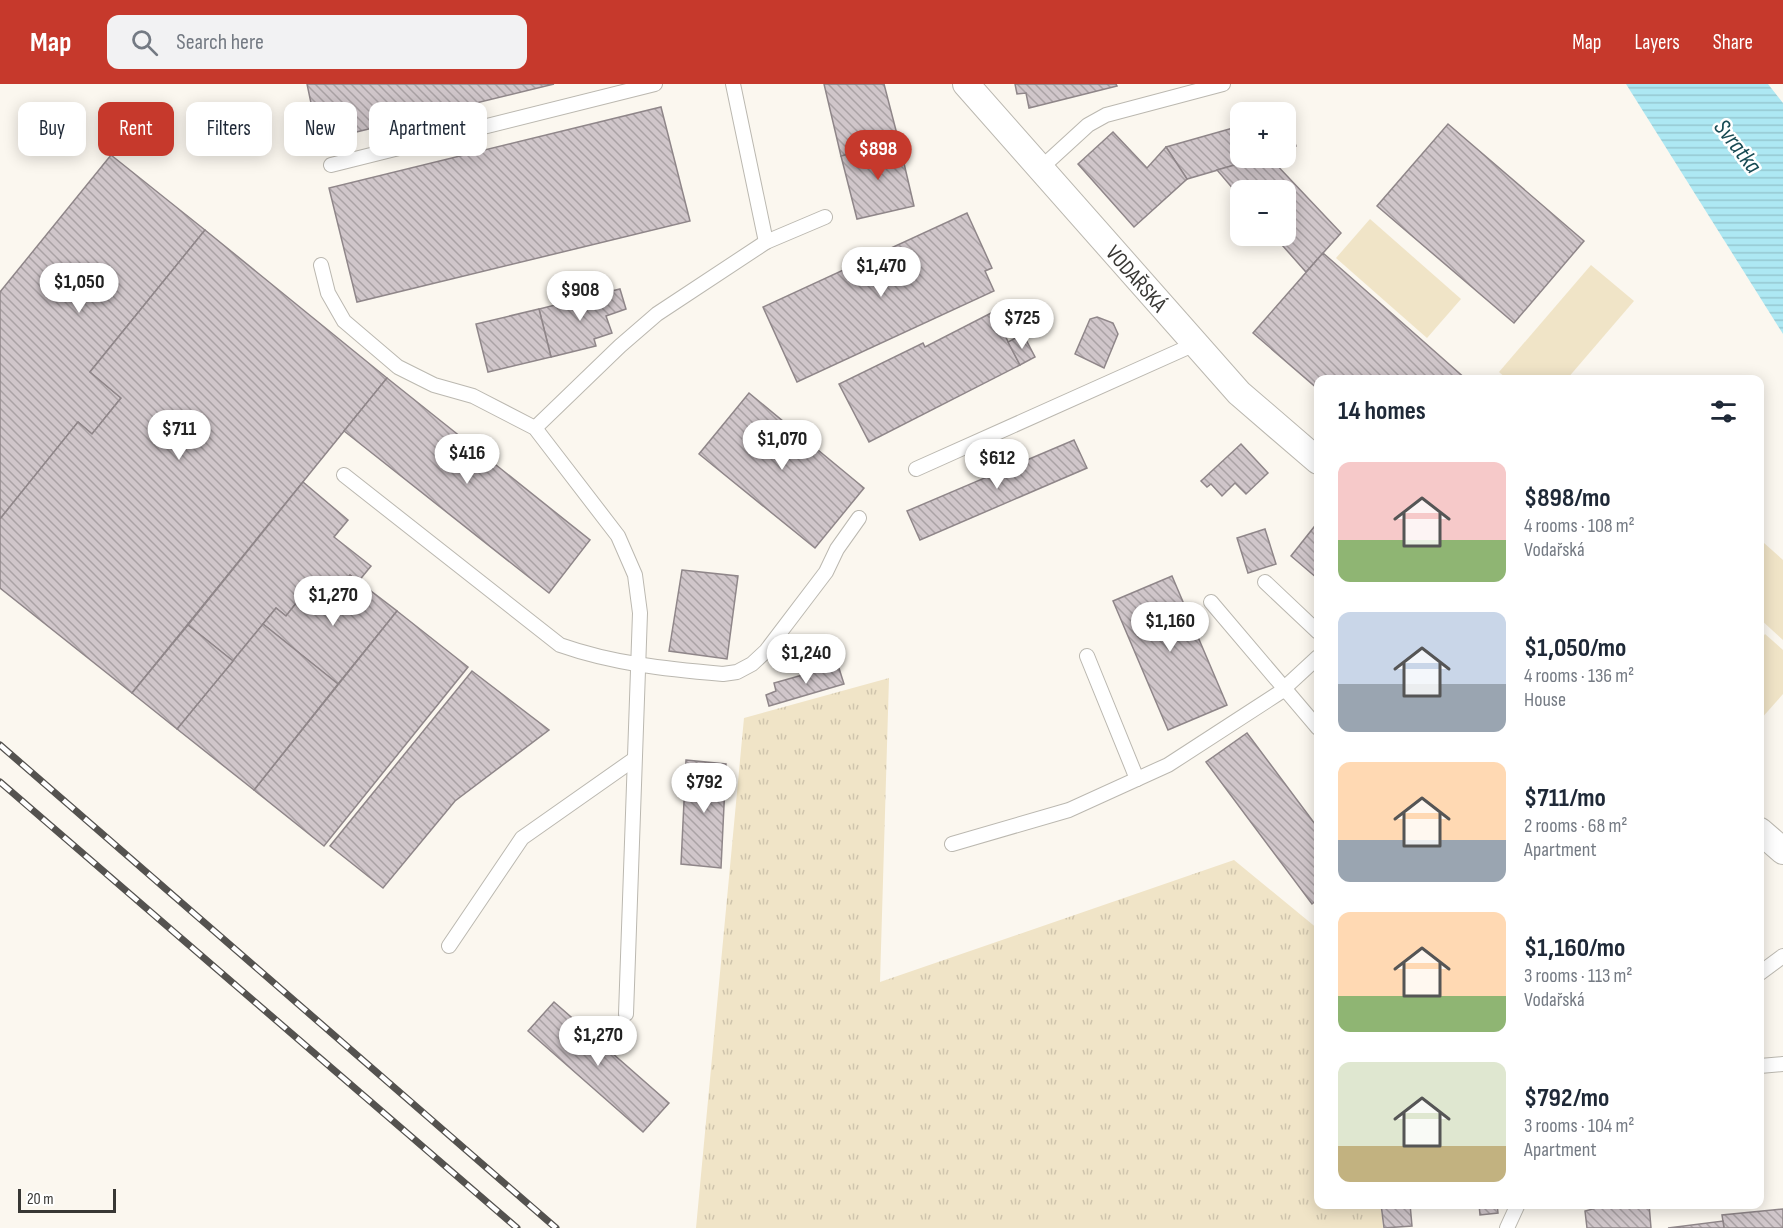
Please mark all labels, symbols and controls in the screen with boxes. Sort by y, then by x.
search box [107,15,527,69]
text: Map [30,26,71,59]
icon: search [128,26,161,59]
text: Search here [176,29,264,56]
text: Map [1572,30,1601,55]
text: Layers [1634,30,1680,55]
text: Share [1713,30,1753,55]
chip: Buy [18,102,86,156]
chip: Rent [98,102,174,156]
chip: Filters [186,102,272,156]
chip: New [284,102,357,156]
chip: Apartment [369,102,487,156]
map controls [1230,102,1296,246]
button: + [1230,102,1296,168]
water label: Svratka [1708,113,1768,179]
pin: $898 [842,130,914,181]
text: $898 [859,137,897,161]
button: − [1230,180,1296,246]
street label: VODAŘSKÁ [1100,240,1173,318]
pin: $1,470 [832,247,930,298]
text: $1,470 [856,254,906,278]
pin: $1,050 [30,263,128,314]
text: $1,050 [54,270,104,294]
pin: $908 [544,271,616,322]
text: $908 [561,278,599,302]
pin: $725 [986,299,1058,350]
text: $725 [1004,306,1040,330]
icon: filters [1707,395,1740,428]
text: 14 homes [1338,396,1426,427]
pin: $711 [143,410,215,461]
text: $711 [162,417,196,441]
pin: $1,070 [733,420,831,471]
text: $1,070 [757,427,807,451]
pin: $416 [431,434,503,485]
pin: $612 [961,439,1033,490]
text: $416 [449,441,485,465]
text: $612 [979,446,1015,470]
text: $898/mo [1524,483,1611,514]
icon: home [1386,486,1458,558]
text: 4 rooms · 108 m² [1524,514,1635,538]
text: Vodařská [1524,538,1585,562]
pin: $1,270 [284,576,382,627]
text: $1,270 [308,583,358,607]
pin: $1,160 [1121,602,1219,653]
text: $1,160 [1145,609,1195,633]
text: $1,050/mo [1524,633,1626,664]
pin: $1,240 [757,634,855,685]
icon: home [1386,636,1458,708]
text: $1,240 [781,641,831,665]
text: 4 rooms · 136 m² [1524,664,1634,688]
text: House [1524,688,1566,712]
pin: $792 [668,763,740,814]
text: $792 [685,770,723,794]
text: $711/mo [1524,783,1606,814]
icon: home [1386,786,1458,858]
text: 2 rooms · 68 m² [1524,814,1628,838]
text: Apartment [1524,838,1597,862]
text: $1,160/mo [1524,933,1625,964]
icon: home [1386,936,1458,1008]
text: 3 rooms · 113 m² [1524,964,1633,988]
text: Vodařská [1524,988,1585,1012]
pin: $1,270 [549,1016,647,1067]
text: $1,270 [573,1023,623,1047]
text: $792/mo [1524,1083,1609,1114]
icon: home [1386,1086,1458,1158]
text: 3 rooms · 104 m² [1524,1114,1634,1138]
text: Apartment [1524,1138,1597,1162]
scale bar [18,1186,116,1214]
text: 20 m [27,1190,54,1209]

